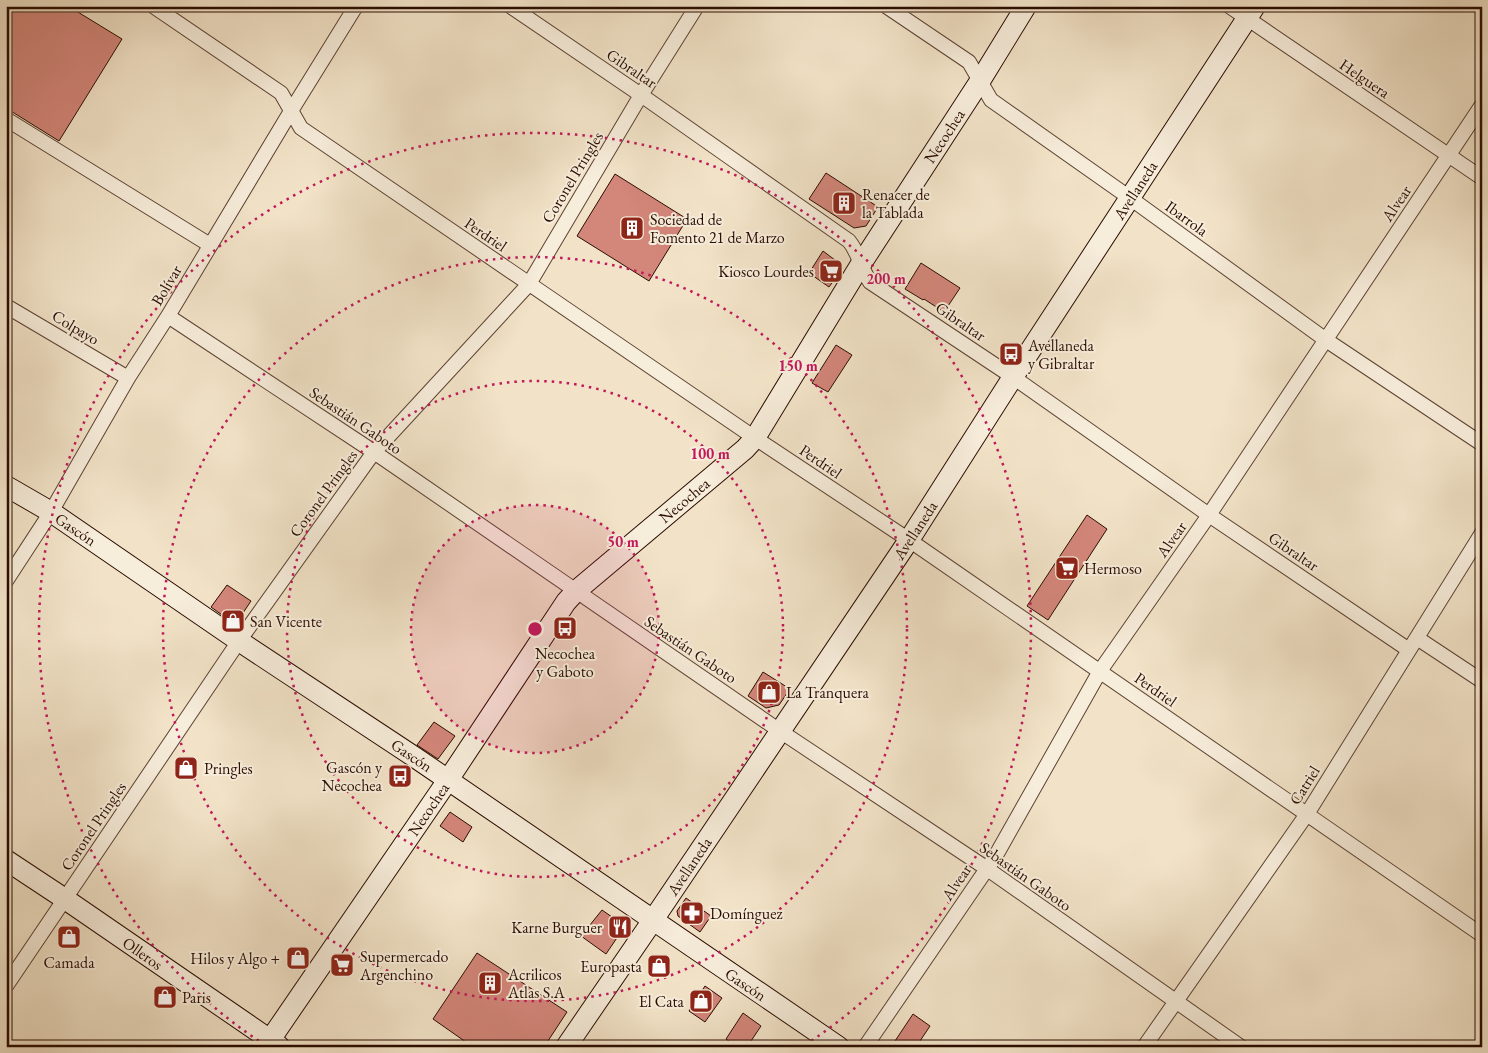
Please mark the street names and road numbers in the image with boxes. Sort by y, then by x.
street label: Gibraltar [603,44,661,93]
street label: Helguera [1335,54,1394,103]
street label: Necochea [919,105,970,167]
street label: Coronel Pringles [537,128,608,227]
street label: Avellaneda [1108,156,1162,224]
street label: Alvear [1376,181,1417,226]
street label: Ibarrola [1161,196,1213,241]
street label: Perdriel [460,213,511,256]
street label: Bolívar [146,261,187,309]
street label: Gibraltar [932,297,990,346]
street label: Colpayo [48,305,103,350]
street label: Sebastián Gaboto [305,382,406,459]
street label: Perdriel [795,440,846,483]
street label: Coronel Pringles [285,445,362,541]
street label: Necochea [654,473,715,528]
street label: Avellaneda [888,496,942,564]
street label: Gascón [51,508,101,551]
street label: Alvear [1151,517,1192,562]
street label: Gibraltar [1265,527,1323,576]
street label: Sebastián Gaboto [640,611,741,688]
street label: Perdriel [1130,667,1181,712]
street label: Gascón [387,734,437,777]
street label: Catriel [1284,762,1325,809]
street label: Coronel Pringles [56,778,131,875]
street label: Necochea [403,778,454,840]
street label: Avellaneda [662,833,717,900]
street label: Sebastián Gaboto [976,837,1076,916]
street label: Alvear [936,860,977,905]
street label: Olleros [118,932,167,975]
street label: Gascón [721,963,771,1006]

